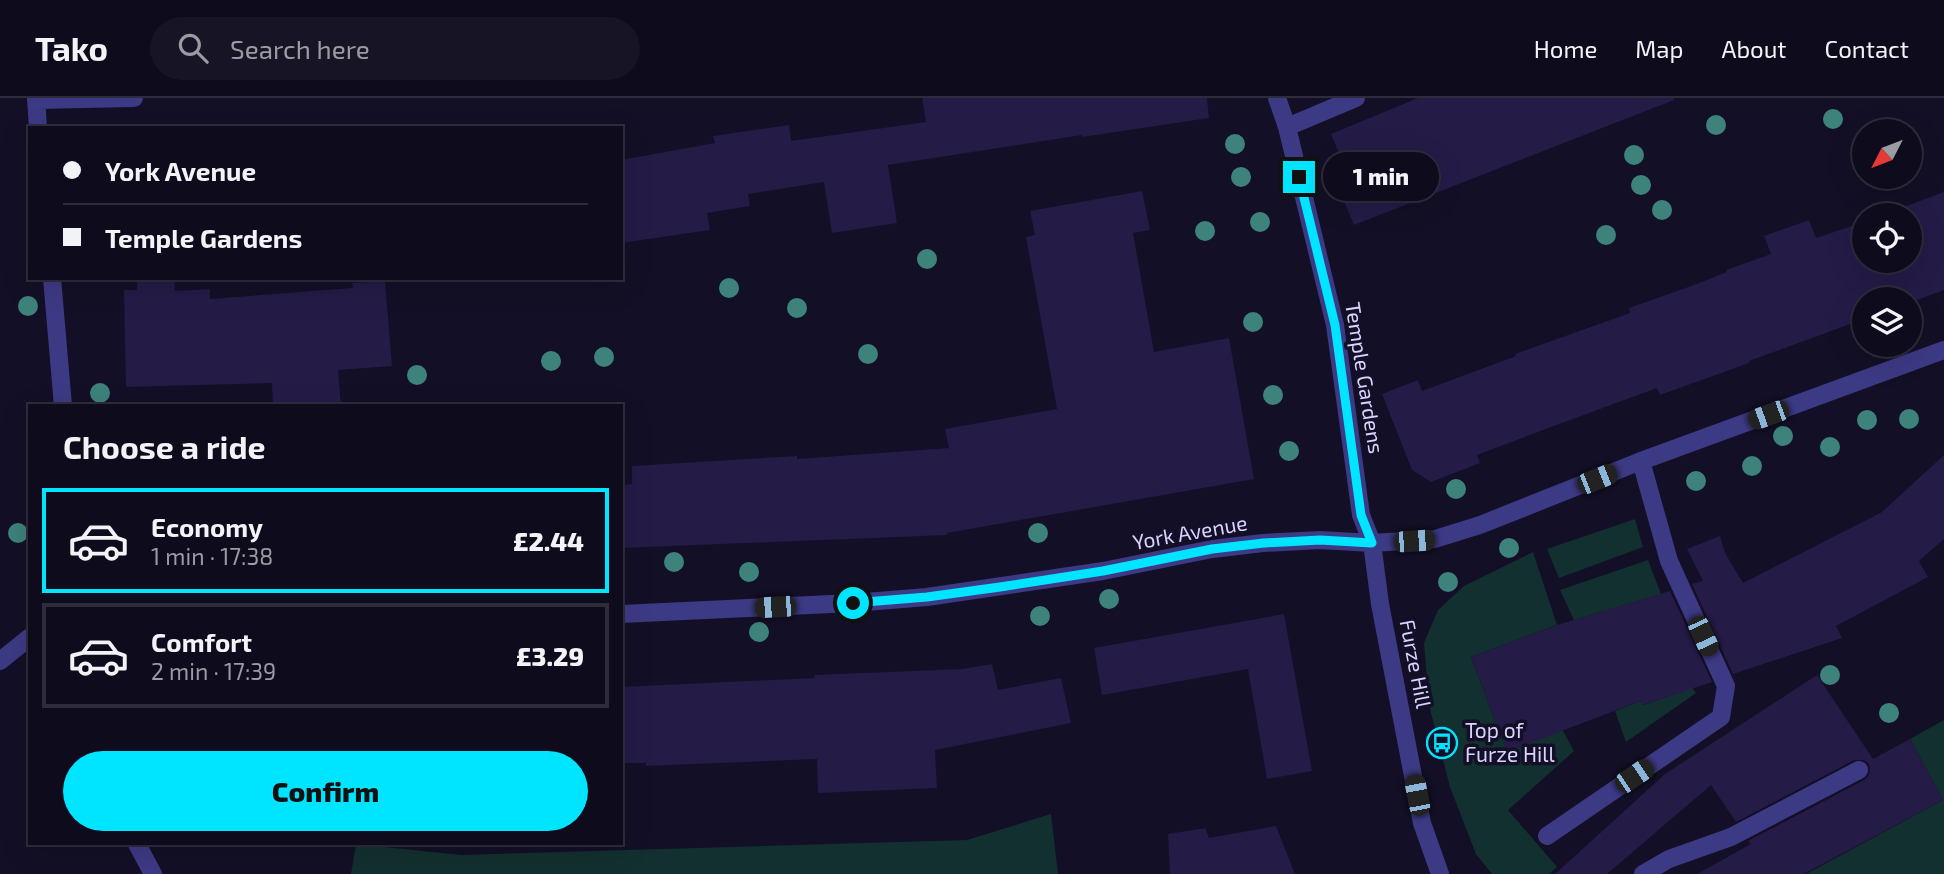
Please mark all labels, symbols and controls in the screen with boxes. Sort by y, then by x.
search box [150,17,640,80]
text: Tako [35,28,108,68]
icon: search [174,29,212,67]
text: Search here [230,33,370,64]
text: Home [1534,34,1597,63]
text: Map [1635,34,1683,63]
text: About [1721,34,1787,63]
text: Contact [1825,34,1909,63]
north arrow [1852,119,1922,189]
map controls [1852,119,1922,357]
callout: 1 min [1324,153,1439,202]
text: York Avenue [105,155,256,186]
route end [1283,161,1315,193]
text: 1 min [1353,162,1409,190]
button: locate [1852,203,1922,273]
text: Temple Gardens [105,222,302,253]
button: layers [1852,287,1922,357]
street label: Temple Gardens [1341,300,1390,455]
car [1745,398,1792,432]
text: Choose a ride [63,427,266,465]
car [1574,461,1621,497]
icon: car [67,509,130,572]
street label: York Avenue [1130,509,1249,554]
text: Economy [151,511,263,542]
text: £2.44 [513,525,584,556]
car [1393,529,1436,553]
text: 1 min · 17:38 [151,542,273,570]
route start [837,587,869,619]
car [754,595,797,619]
car [1685,613,1722,659]
street label: Furze Hill [1396,617,1437,711]
icon: car [67,624,130,687]
text: Comfort [151,626,252,657]
text: £3.29 [516,640,584,671]
text: 2 min · 17:39 [151,657,276,685]
place label: Top of Furze Hill [1465,717,1555,766]
bus stop icon: Top of Furze Hill [1425,726,1459,760]
button: Confirm [63,751,588,831]
car [1611,756,1658,796]
car [1403,772,1432,818]

